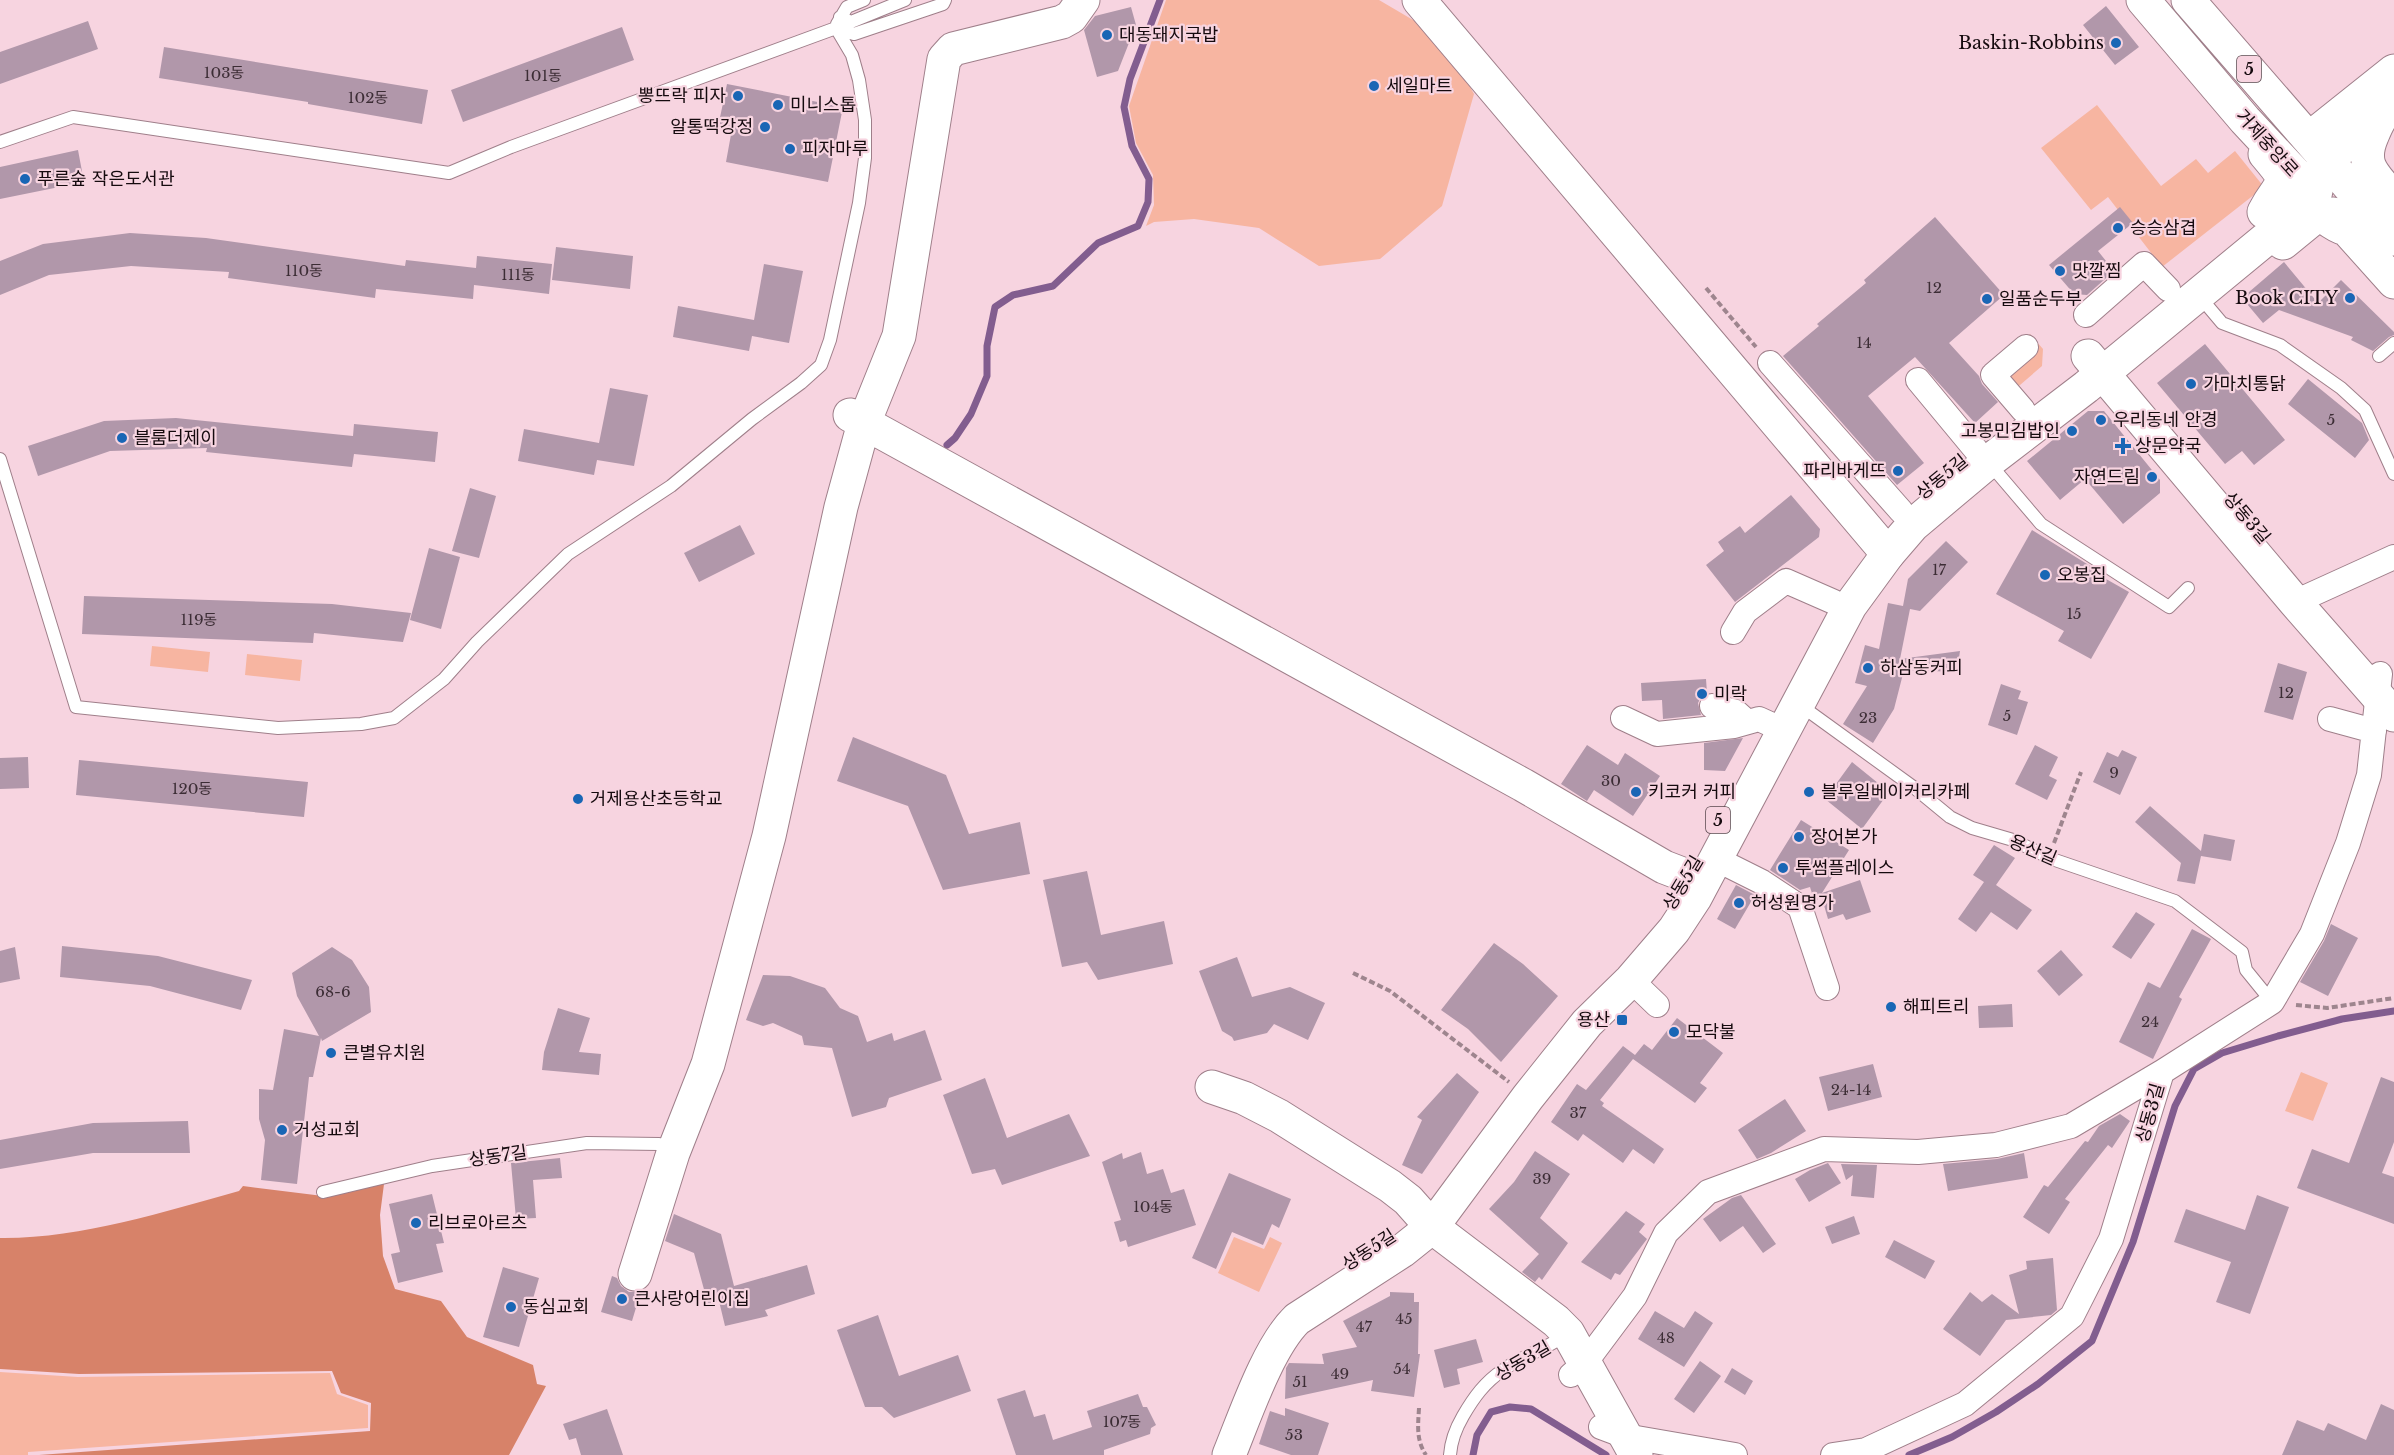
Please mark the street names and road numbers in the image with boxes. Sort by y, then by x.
road number: 5 [2237,56,2261,82]
street label: 거제중앙로 [2231,105,2303,181]
street label: 상동5길 [1912,450,1972,504]
street label: 상동3길 [2219,488,2275,548]
road number: 5 [1706,807,1730,833]
street label: 용산길 [2006,830,2060,870]
street label: 상동5길 [1658,852,1708,914]
street label: 상동3길 [2131,1081,2169,1145]
street label: 상동7길 [467,1141,529,1171]
street label: 상동5길 [1338,1224,1400,1276]
street label: 상동3길 [1491,1336,1555,1386]

